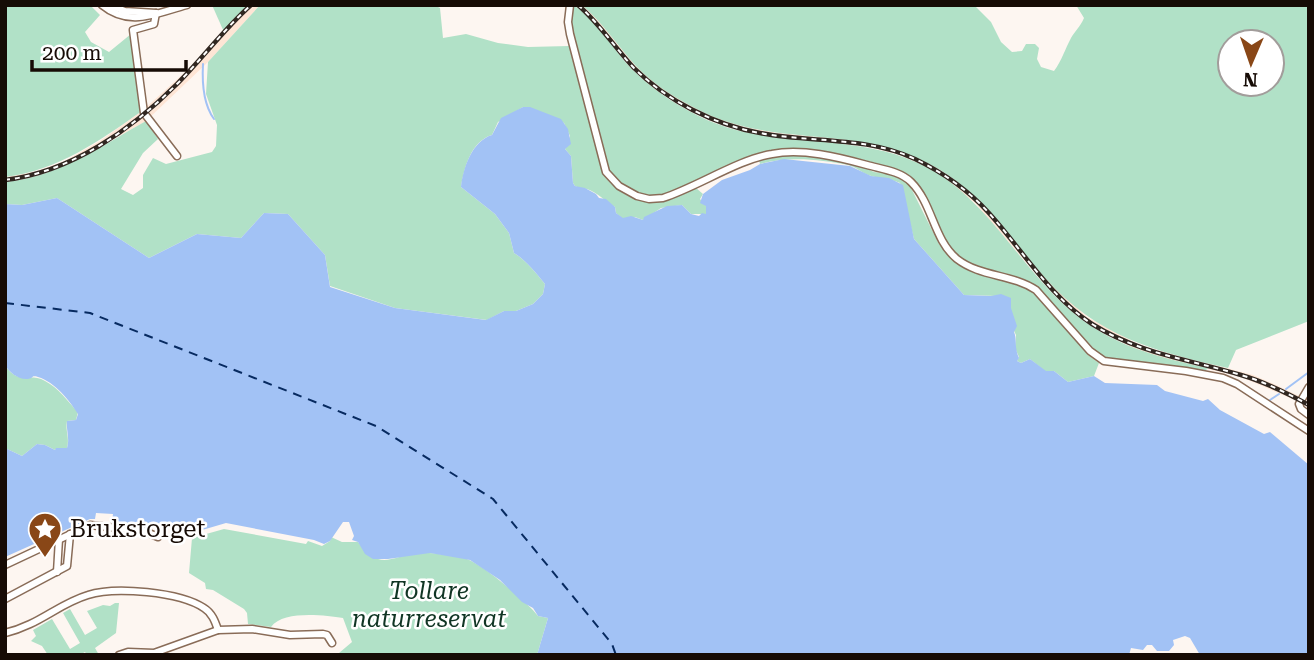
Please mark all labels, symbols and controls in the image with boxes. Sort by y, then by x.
scale bar [32,28,186,72]
north arrow [1216,28,1286,98]
text: 200 m [42,41,102,65]
text: N [1242,68,1258,91]
place icon: Brukstorget [26,510,64,559]
place label: Brukstorget [70,515,205,543]
park label: Tollare naturreservat [352,577,506,633]

